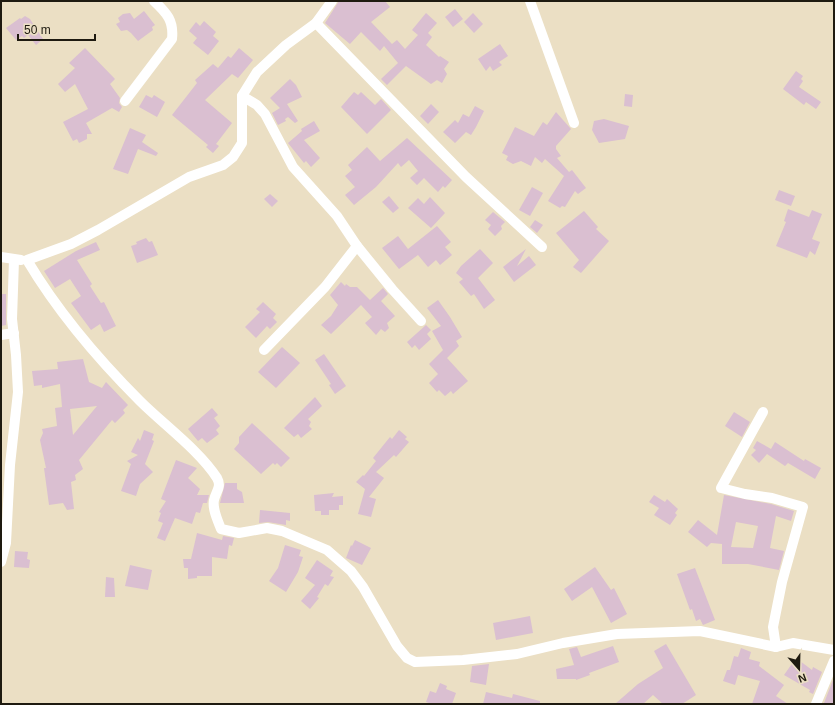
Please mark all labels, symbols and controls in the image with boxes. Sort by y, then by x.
scale bar [18,16,95,42]
text: 50 m [24,23,51,37]
north arrow [779,649,819,689]
text: N [797,671,808,685]

